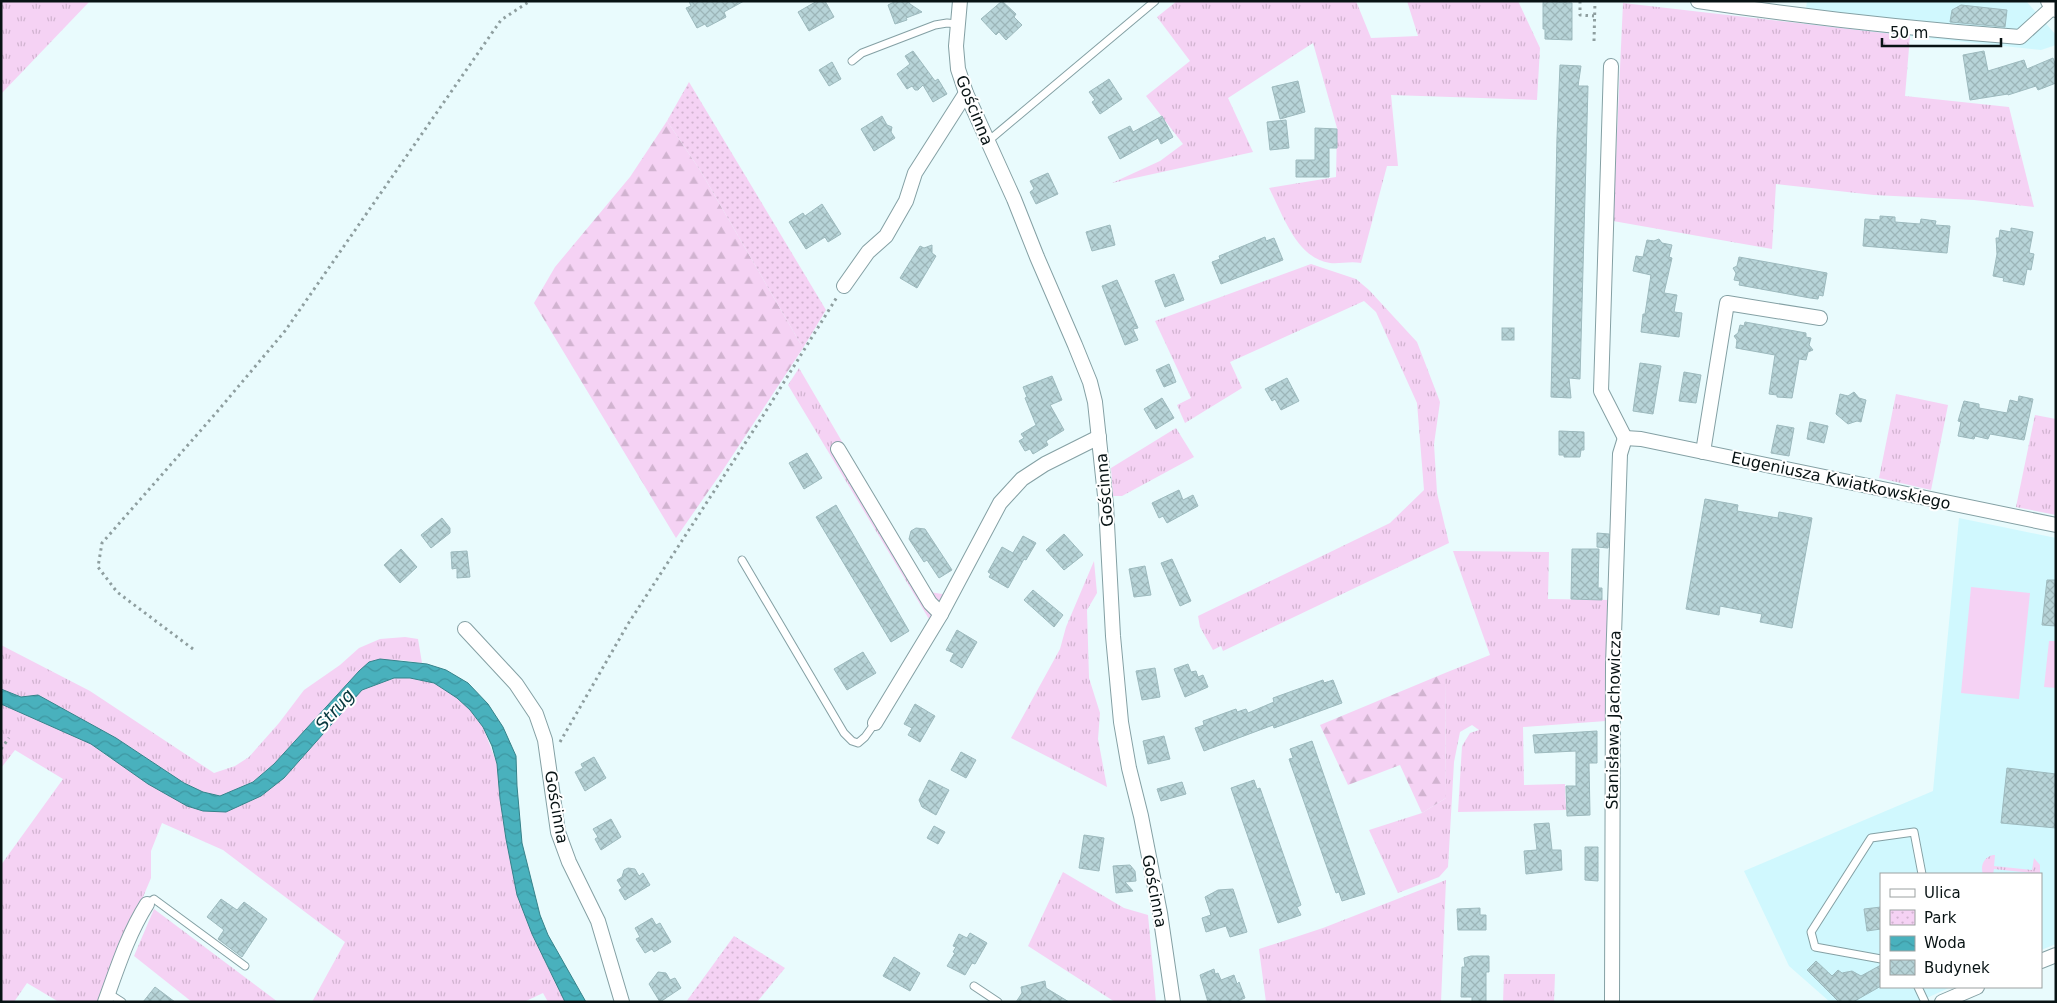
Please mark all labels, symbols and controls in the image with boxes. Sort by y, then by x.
scale bar [1882,15,2001,47]
text: 50 m [1890,24,1928,42]
street label: Gościnna [952,72,997,148]
street label: Eugeniusza Kwiatkowskiego [1729,448,1952,513]
street label: Gościnna [1092,452,1117,528]
street label: Stanisława Jachowicza [1602,630,1625,810]
water label: Strug [311,684,359,735]
street label: Gościnna [541,769,572,845]
street label: Gościnna [1138,853,1171,929]
legend [1880,873,2042,988]
text: Ulica [1924,884,1961,902]
text: Park [1924,909,1957,927]
text: Woda [1924,934,1966,952]
text: Budynek [1924,959,1990,977]

